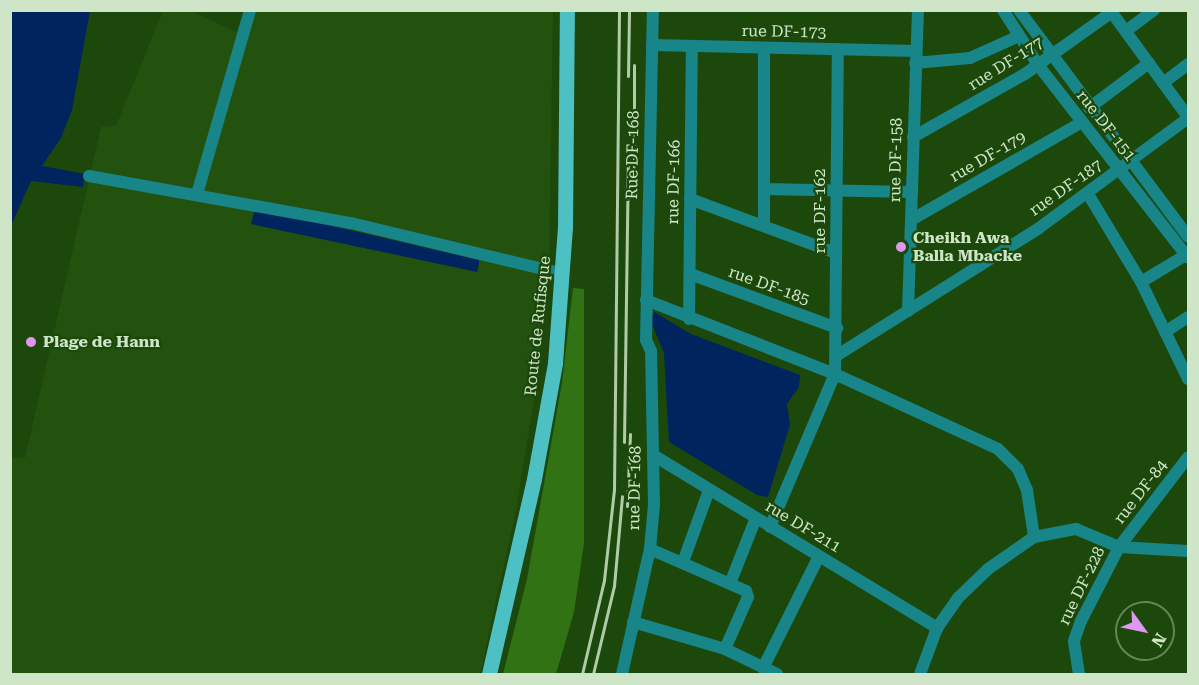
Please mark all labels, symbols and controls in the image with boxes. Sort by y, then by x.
street label: rue DF-173 [741,22,827,42]
street label: rue DF-177 [965,33,1047,95]
street label: rue DF-151 [1072,87,1140,165]
street label: Rue DF-168 [623,110,643,200]
street label: rue DF-158 [886,117,906,203]
street label: rue DF-179 [946,127,1030,187]
street label: rue DF-166 [664,139,684,225]
street label: rue DF-187 [1026,156,1106,220]
street label: rue DF-162 [810,169,830,253]
place label: Cheikh Awa Balla Mbacke [913,228,1022,266]
marker: Cheikh Awa Balla Mbacke [894,240,908,254]
street label: Route de Rufisque [521,255,555,397]
street label: rue DF-185 [726,262,812,310]
place label: Plage de Hann [43,332,160,352]
marker: Plage de Hann [24,335,38,349]
street label: rue DF-168 [625,445,645,531]
street label: rue DF-84 [1110,456,1172,528]
street label: rue DF-211 [762,497,844,557]
street label: rue DF-228 [1055,544,1109,628]
north arrow [1115,601,1175,661]
text: N [1148,630,1170,650]

